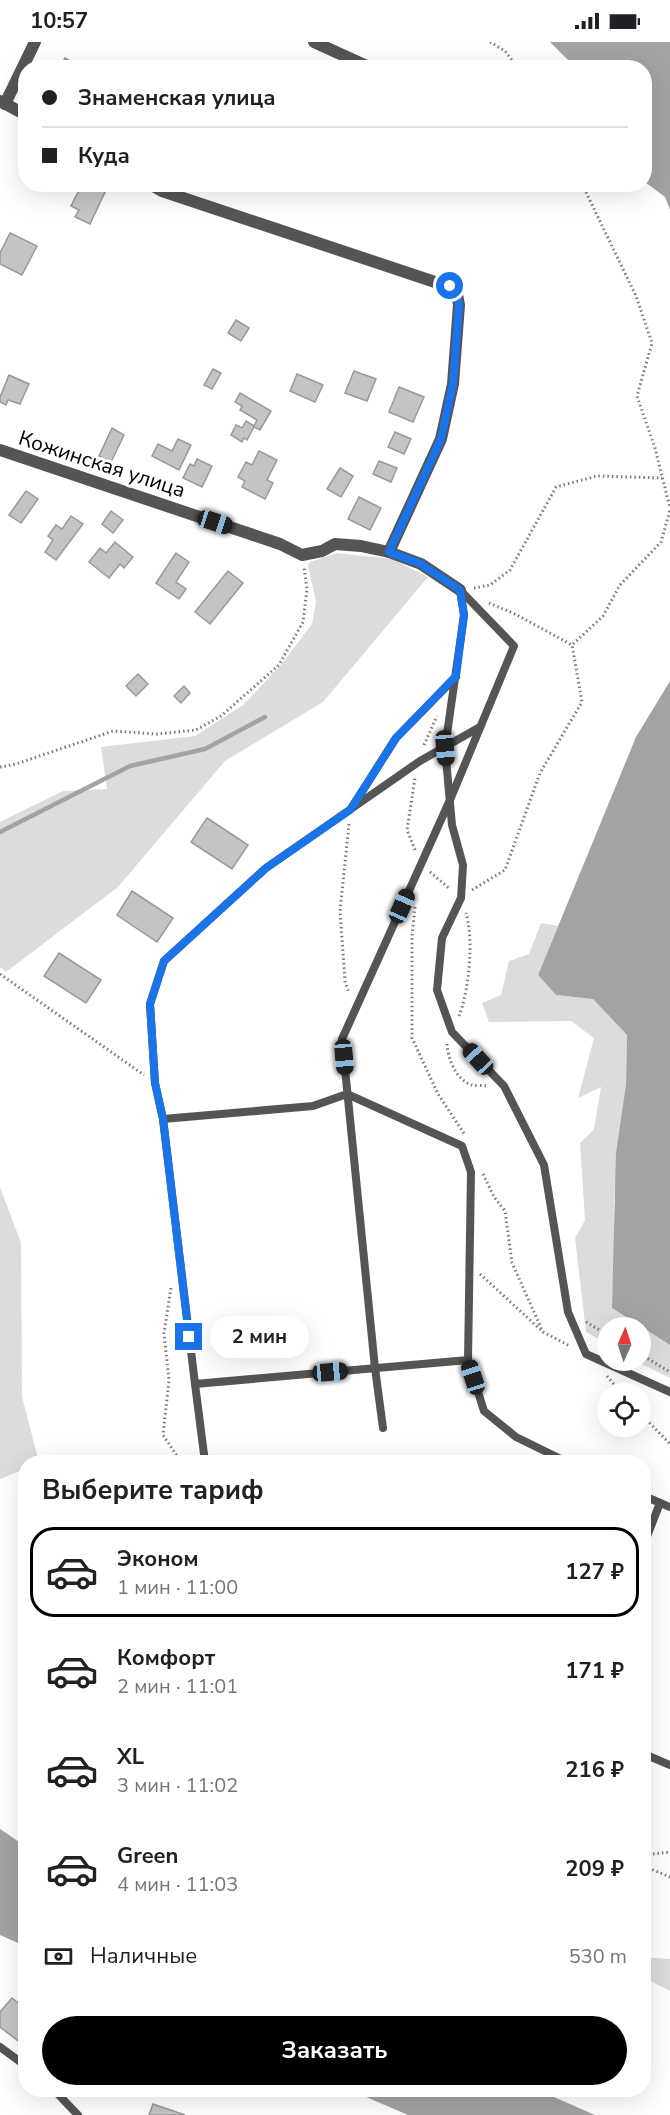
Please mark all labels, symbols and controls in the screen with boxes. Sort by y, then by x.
text: 10:57 [30,6,88,36]
text: Знаменская улица [78,83,276,113]
text: Куда [78,141,130,171]
route start [436,272,463,299]
street label: Кожинская улица [15,424,189,504]
car [195,508,235,536]
car [434,729,456,767]
car [386,886,418,926]
car [333,1038,355,1076]
car [459,1040,497,1078]
callout: 2 мин [210,1316,309,1358]
north arrow [597,1317,651,1371]
map controls [597,1317,651,1437]
route end [175,1323,202,1350]
text: 2 мин [232,1323,287,1350]
car [459,1357,487,1397]
car [311,1361,349,1383]
button: locate [597,1383,651,1437]
text: Выберите тариф [42,1472,264,1509]
text: Эконом [117,1544,199,1574]
icon: car [45,1545,99,1599]
text: 127 ₽ [565,1557,624,1587]
text: 1 мин · 11:00 [117,1574,238,1601]
text: Комфорт [117,1643,215,1673]
icon: car [45,1644,99,1698]
text: 171 ₽ [565,1656,624,1686]
text: 2 мин · 11:01 [117,1673,238,1700]
text: XL [117,1742,144,1772]
icon: car [45,1743,99,1797]
text: 216 ₽ [565,1755,624,1785]
text: 3 мин · 11:02 [117,1772,238,1799]
text: Green [117,1841,178,1871]
icon: car [45,1842,99,1896]
text: 209 ₽ [565,1854,624,1884]
text: 4 мин · 11:03 [117,1871,238,1898]
icon: cash [42,1940,75,1973]
text: Наличные [90,1941,197,1971]
text: 530 m [569,1943,627,1970]
button: Заказать [42,2016,627,2085]

